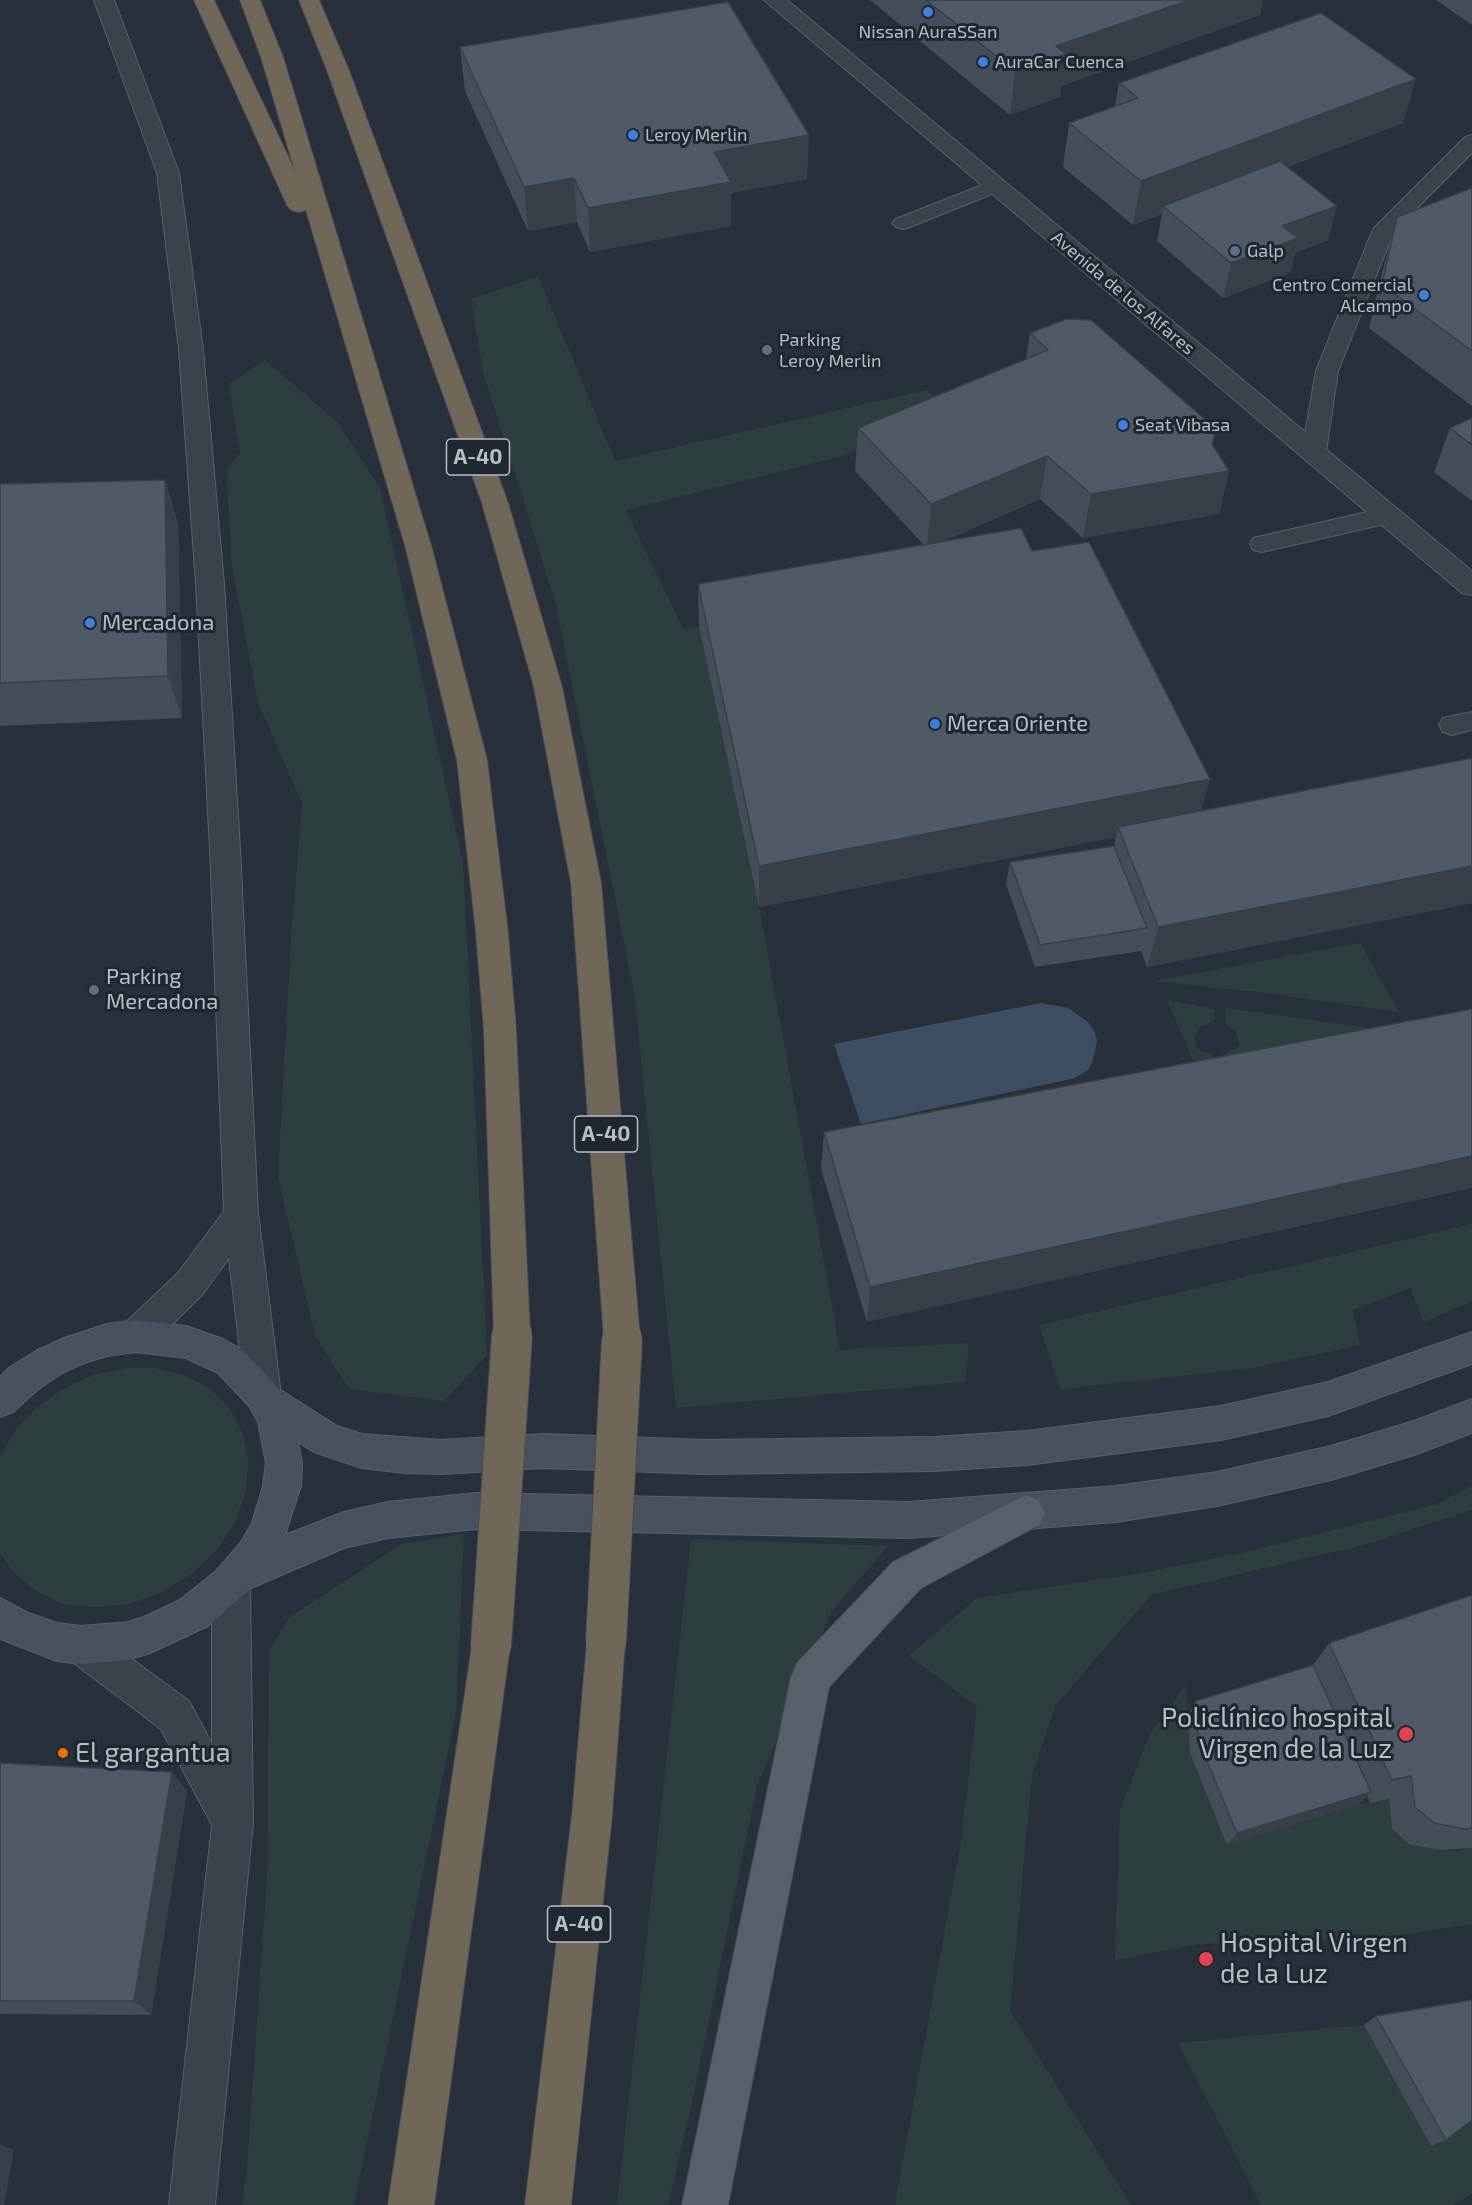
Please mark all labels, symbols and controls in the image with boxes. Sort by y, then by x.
marker: Nissan AuraSSan [921,5,935,19]
place label: Nissan AuraSSan [859,21,997,43]
place label: AuraCar Cuenca [995,51,1124,73]
marker: AuraCar Cuenca [976,55,990,69]
place label: Leroy Merlin [645,124,747,146]
marker: Leroy Merlin [626,128,640,142]
street label: Avenida de los Alfares [1047,227,1199,359]
place label: Galp [1247,240,1284,262]
marker: Galp [1228,244,1242,258]
place label: Centro Comercial Alcampo [1272,274,1412,316]
marker: Centro Comercial Alcampo [1417,288,1431,302]
place label: Parking Leroy Merlin [779,329,881,372]
marker: Parking Leroy Merlin [760,343,774,357]
place label: Seat Vibasa [1135,414,1230,436]
marker: Seat Vibasa [1116,418,1130,432]
road number: A-40 [446,439,510,475]
place label: Mercadona [102,610,214,636]
marker: Mercadona [83,616,97,630]
place label: Merca Oriente [947,711,1088,737]
marker: Merca Oriente [928,717,942,731]
place label: Parking Mercadona [106,964,218,1016]
marker: Parking Mercadona [87,983,101,997]
road number: A-40 [574,1116,638,1152]
place label: Policlínico hospital Virgen de la Luz [1161,1702,1392,1765]
marker: Policlínico hospital Virgen de la Luz [1397,1725,1415,1743]
place label: El gargantua [75,1737,231,1769]
marker: El gargantua [56,1746,70,1760]
road number: A-40 [548,1906,610,1942]
place label: Hospital Virgen de la Luz [1220,1927,1408,1990]
marker: Hospital Virgen de la Luz [1197,1950,1215,1968]

